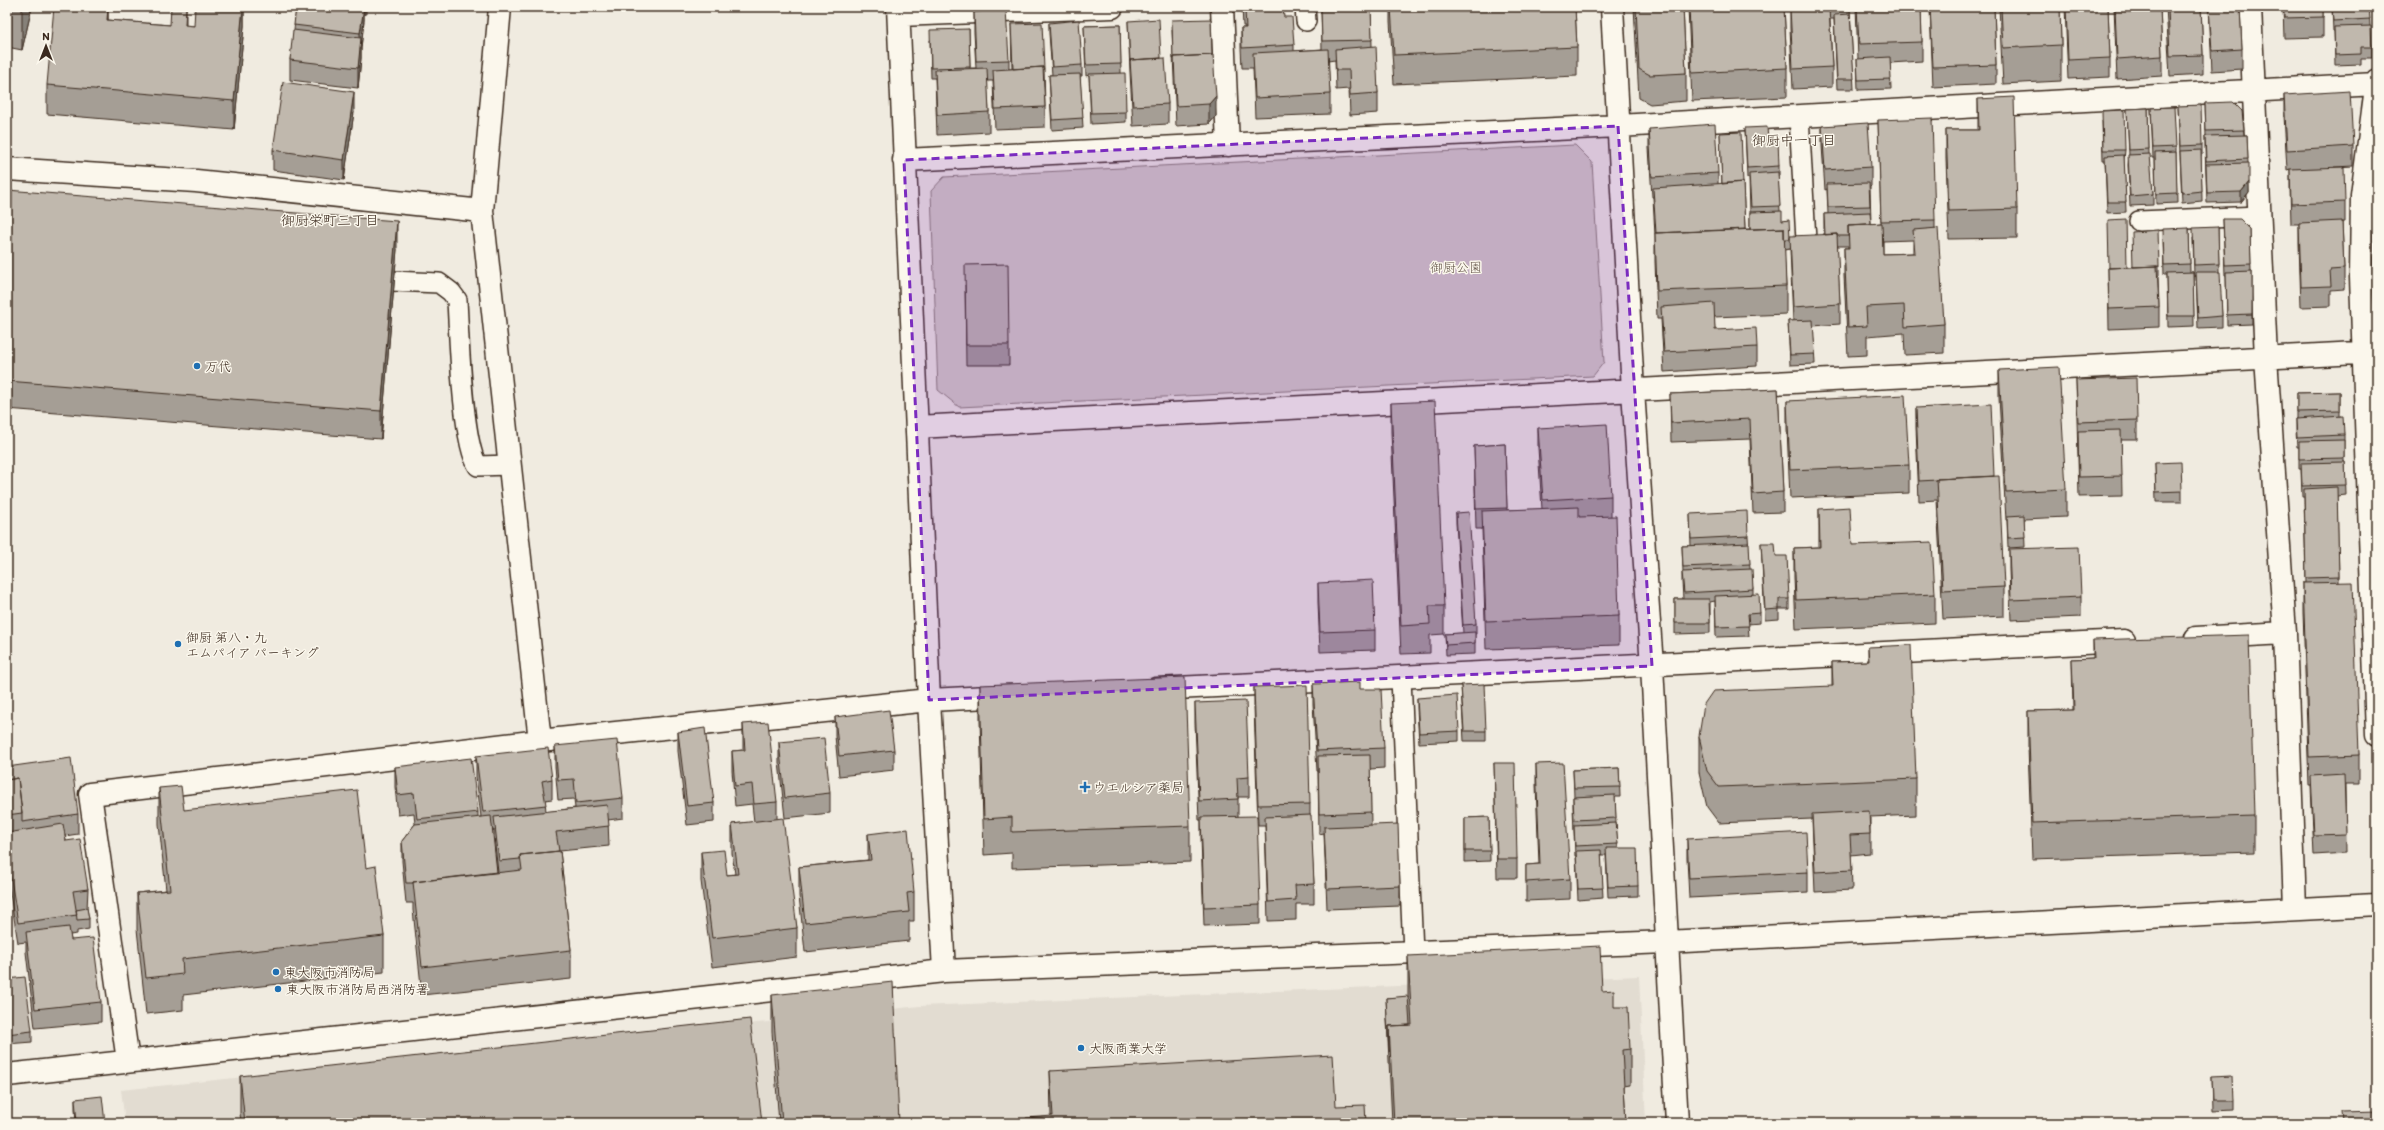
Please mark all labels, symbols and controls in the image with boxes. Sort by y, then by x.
north arrow [26,26,66,66]
text: N [42,30,50,43]
district label: 御厨中一丁目 [1752,132,1836,149]
district label: 御厨栄町三丁目 [281,212,379,229]
park label: 御厨公園 [1430,260,1482,275]
place label: 万代 [205,359,231,374]
marker: 万代 [192,361,202,371]
place label: 御厨 第八・九 エムパイア パーキング [186,630,319,660]
marker: 御厨 第八・九 エムパイア パーキング [173,639,183,649]
place label: ウエルシア薬局 [1093,780,1184,795]
marker: ウエルシア薬局 [1080,782,1090,792]
place label: 東大阪市消防局 [284,965,375,980]
marker: 東大阪市消防局 [271,967,281,977]
place label: 東大阪市消防局西消防署 [286,982,429,997]
marker: 東大阪市消防局西消防署 [273,984,283,994]
place label: 大阪商業大学 [1089,1041,1167,1056]
marker: 大阪商業大学 [1076,1043,1086,1053]

